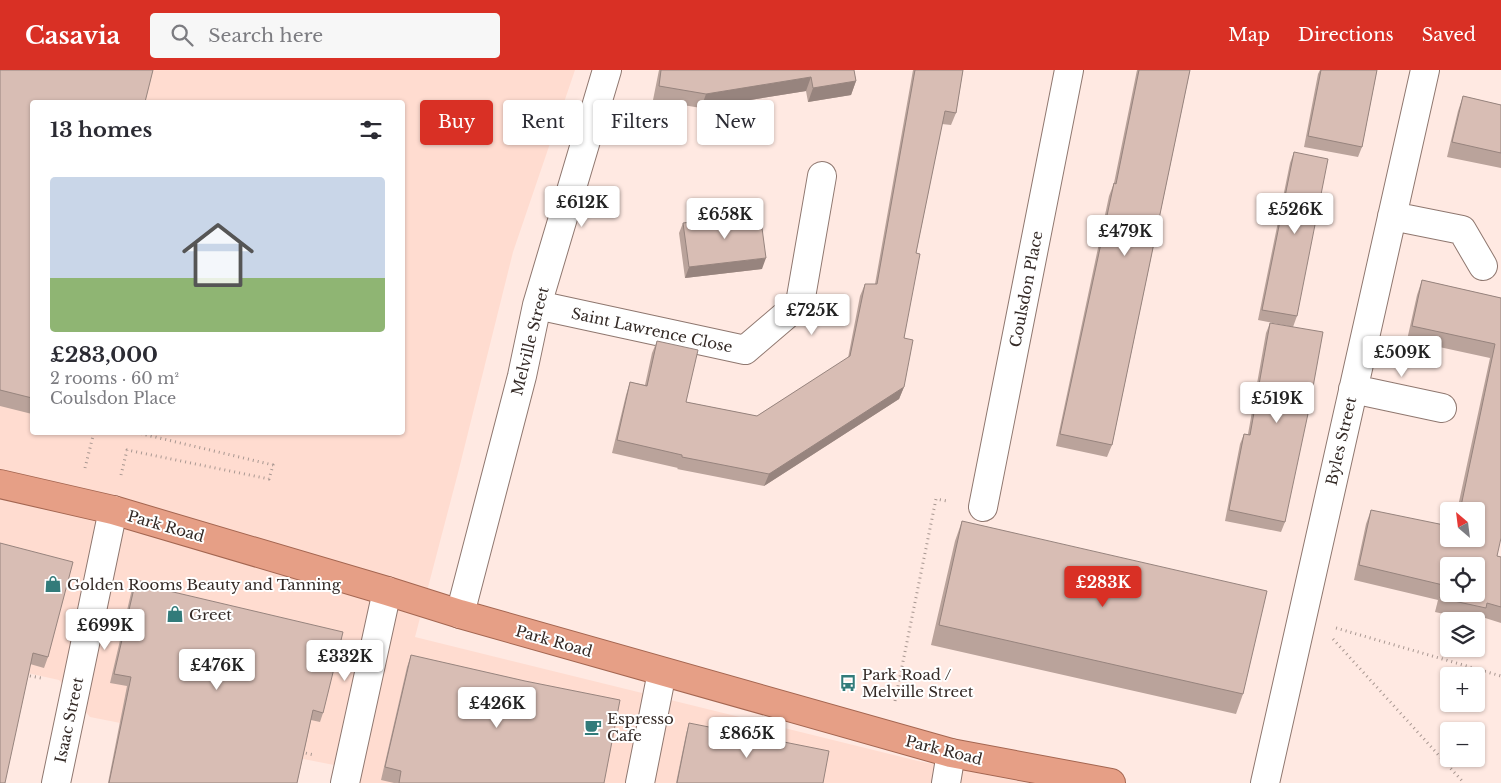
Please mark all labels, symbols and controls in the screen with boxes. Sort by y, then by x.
search box [150,13,500,58]
text: Casavia [25,21,120,50]
icon: search [168,21,196,49]
text: Search here [208,24,323,47]
text: Map [1228,24,1270,46]
text: Directions [1298,24,1394,46]
text: Saved [1422,24,1476,46]
chip: Buy [420,100,493,145]
chip: Rent [503,100,583,145]
chip: Filters [593,100,687,145]
chip: New [697,100,774,145]
icon: filters [357,116,385,144]
text: 13 homes [50,117,152,143]
pin: £612K [547,186,617,228]
text: £612K [556,192,608,212]
pin: £526K [1260,192,1330,235]
pin: £658K [690,198,760,240]
text: £526K [1267,199,1323,219]
text: £658K [698,204,752,224]
icon: home [173,210,263,300]
pin: £479K [1090,214,1160,257]
text: £479K [1098,221,1152,241]
street label: Coulsdon Place [1005,229,1047,349]
street label: Melville Street [507,284,553,397]
pin: £725K [777,294,847,336]
text: £725K [786,300,838,320]
street label: Saint Lawrence Close [570,304,734,356]
pin: £509K [1367,336,1437,378]
text: £283,000 [50,342,158,368]
text: £509K [1374,342,1430,362]
text: 2 rooms · 60 m² [50,368,179,388]
pin: £519K [1242,382,1312,424]
text: Coulsdon Place [50,388,176,408]
text: £519K [1251,388,1303,408]
street label: Byles Street [1322,395,1360,487]
north arrow [1440,502,1485,548]
map controls [1440,502,1485,767]
street label: Park Road [125,506,207,546]
button: locate [1440,557,1485,602]
pin: £283K [1068,566,1138,608]
text: £283K [1075,572,1131,592]
shop icon: Golden Rooms Beauty and Tanning [43,574,63,594]
place label: Golden Rooms Beauty and Tanning [67,575,342,594]
shop icon: Greet [165,604,185,624]
place label: Greet [189,605,232,624]
pin: £699K [70,608,140,651]
button: layers [1440,612,1485,657]
text: £699K [77,615,133,635]
street label: Park Road [513,621,595,661]
pin: £332K [310,640,380,682]
text: £332K [317,646,373,666]
pin: £476K [182,648,252,691]
text: £476K [190,655,244,675]
place label: Park Road / Melville Street [862,665,974,701]
button: + [1440,667,1485,712]
bus stop icon: Park Road / Melville Street [838,673,858,693]
street label: Isaac Street [51,675,87,765]
pin: £426K [462,686,532,729]
text: £426K [469,693,525,713]
place label: Espresso Cafe [607,709,674,745]
pin: £865K [712,716,782,759]
cafe icon: Espresso Cafe [583,717,603,737]
button: − [1440,722,1485,767]
text: £865K [720,723,774,743]
street label: Park Road [903,731,985,769]

